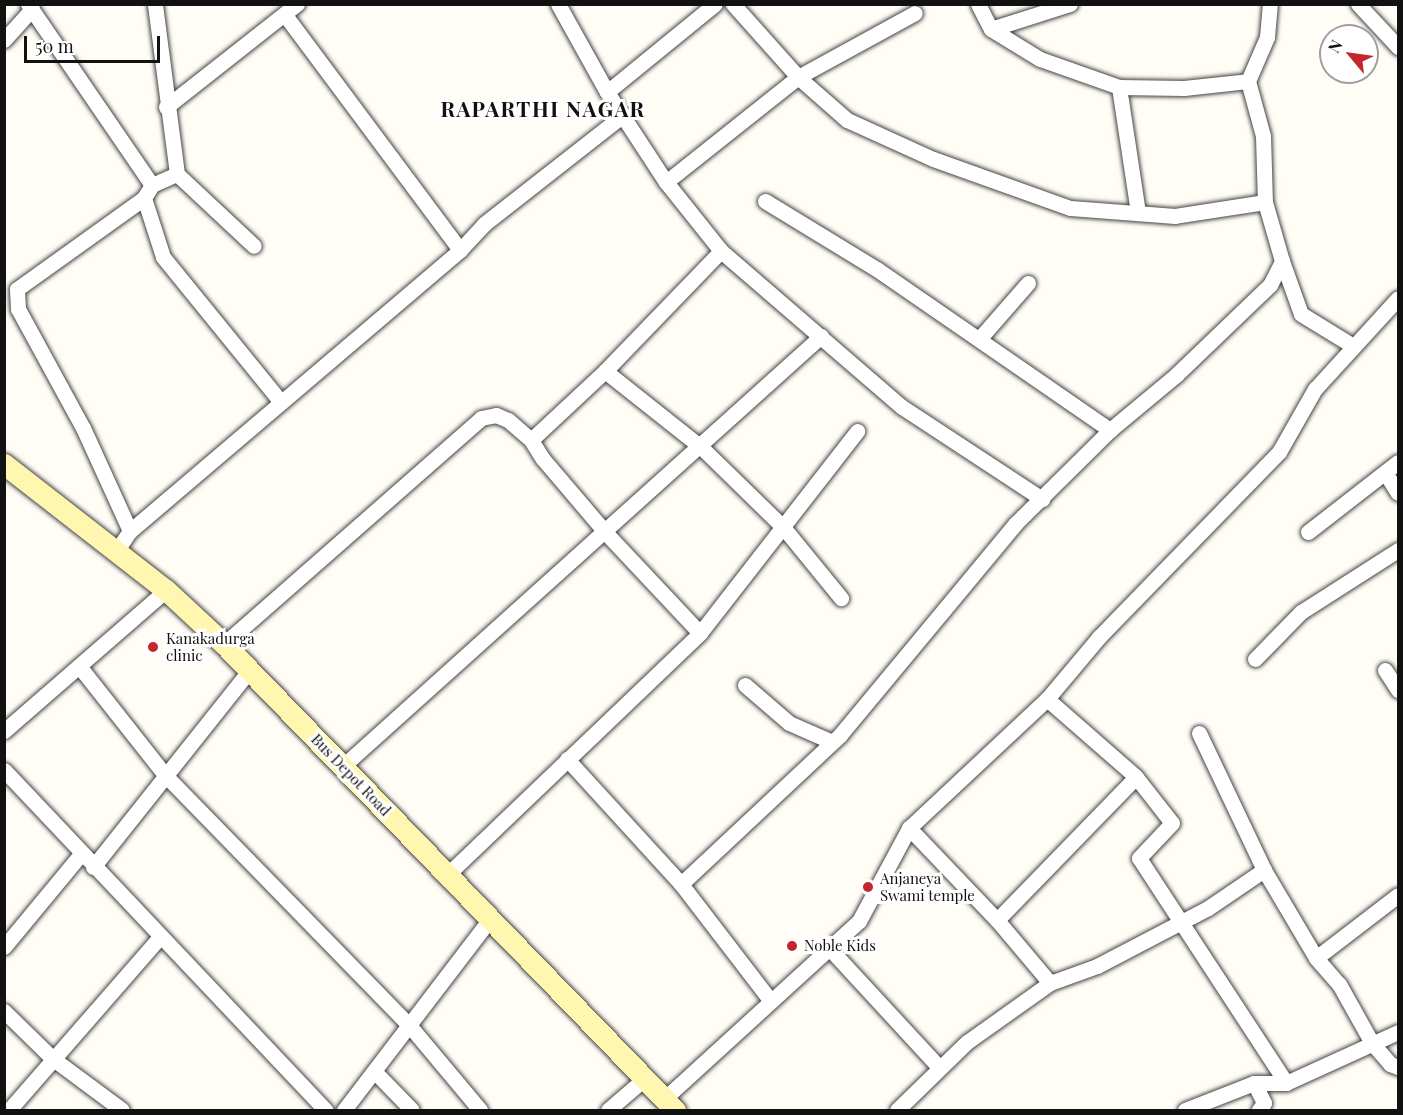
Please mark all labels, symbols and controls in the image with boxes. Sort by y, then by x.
scale bar [27,24,164,62]
north arrow [1319,24,1379,84]
text: 50 m [35,34,74,58]
text: N [1323,36,1347,56]
district label: RAPARTHI NAGAR [440,95,646,121]
place label: Kanakadurga clinic [166,629,255,664]
marker: Kanakadurga clinic [144,638,162,656]
street label: Bus Depot Road [307,730,395,820]
place label: Anjaneya Swami temple [880,869,975,904]
marker: Anjaneya Swami temple [861,880,875,894]
place label: Noble Kids [804,937,876,955]
marker: Noble Kids [785,939,799,953]

